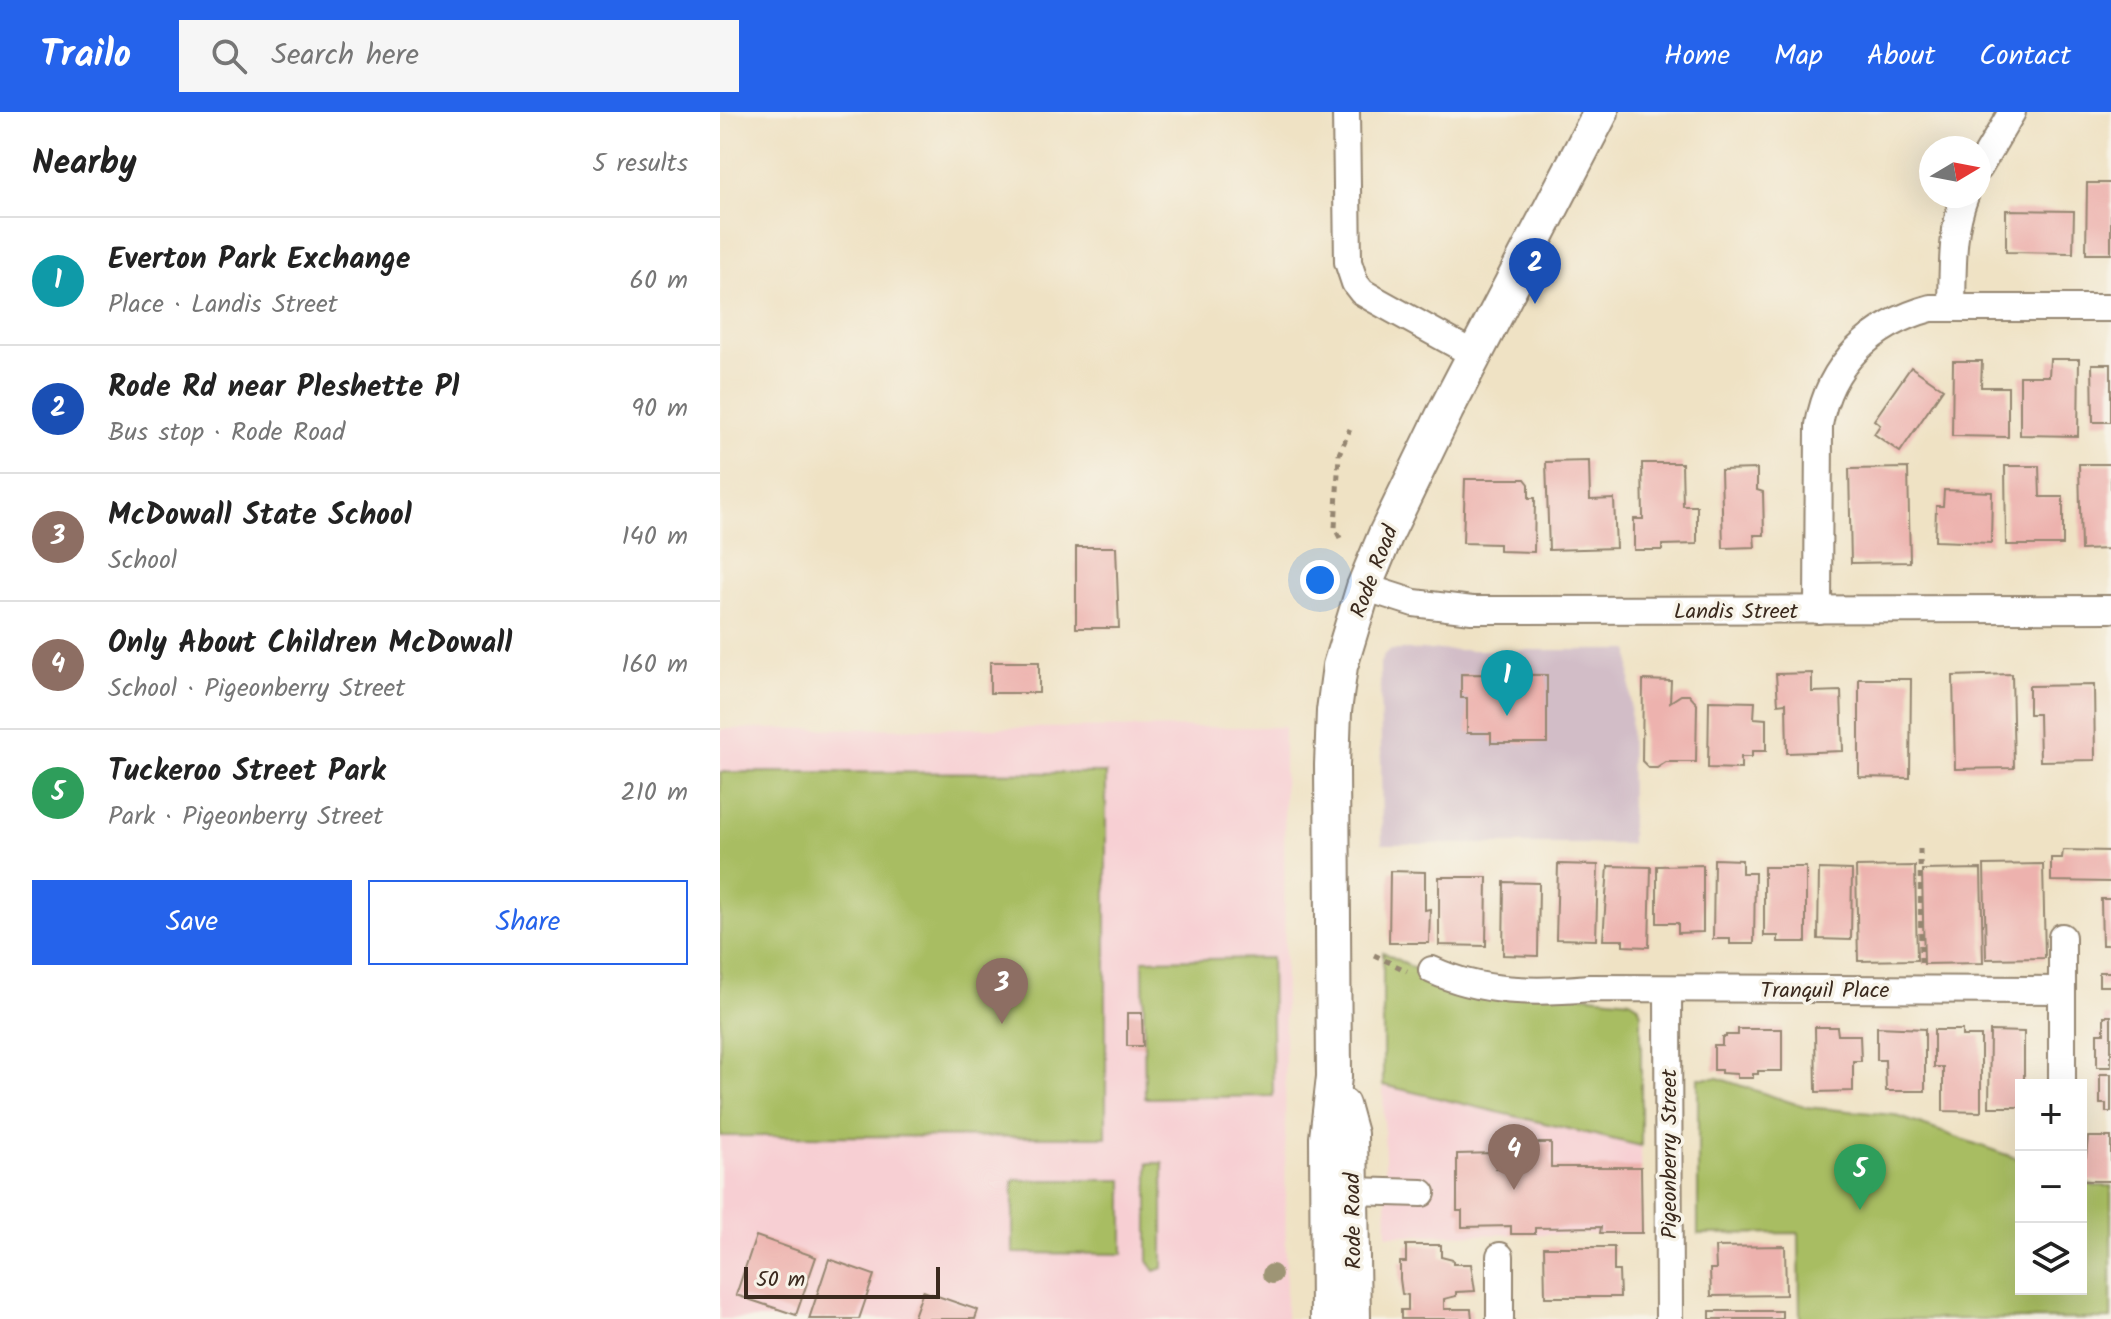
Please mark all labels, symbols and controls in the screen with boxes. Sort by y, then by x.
search box [179,20,739,92]
text: Trailo [40,26,131,86]
text: Search here [271,32,419,80]
icon: search [207,34,251,78]
text: Home [1664,34,1730,79]
text: Map [1774,34,1823,79]
text: About [1867,34,1935,79]
text: Contact [1979,34,2071,79]
north arrow [1919,136,1991,208]
text: Nearby [32,137,137,191]
text: 5 results [592,143,688,185]
text: Everton Park Exchange [108,236,410,284]
pin: 2 [1509,238,1561,304]
text: 1 [54,260,62,302]
text: 60 m [629,260,688,302]
text: Place · Landis Street [108,284,338,326]
text: Rode Rd near Pleshette Pl [108,364,459,412]
text: 2 [50,388,66,430]
text: 90 m [631,388,688,430]
text: Bus stop · Rode Road [108,412,345,454]
text: McDowall State School [108,492,412,540]
text: 3 [51,516,65,558]
text: 140 m [621,516,688,558]
street label: Rode Road [1342,520,1409,623]
text: School [108,540,177,582]
your location [1300,560,1340,600]
street label: Landis Street [1674,595,1799,630]
text: Only About Children McDowall [108,620,512,668]
text: 4 [51,644,65,686]
text: 160 m [621,644,688,686]
pin: 1 [1481,650,1533,716]
text: School · Pigeonberry Street [108,668,405,710]
text: Tuckeroo Street Park [108,748,386,796]
text: 5 [51,772,65,814]
text: 210 m [621,772,688,814]
text: Park · Pigeonberry Street [108,796,383,838]
button: Save [32,880,352,965]
button: Share [368,880,688,965]
pin: 3 [976,958,1028,1024]
street label: Tranquil Place [1761,974,1890,1009]
street label: Pigeonberry Street [1653,1068,1688,1239]
map controls [2015,1079,2087,1295]
button: + [2015,1079,2087,1151]
pin: 4 [1488,1124,1540,1190]
pin: 5 [1834,1144,1886,1210]
button: − [2015,1151,2087,1223]
street label: Rode Road [1336,1171,1373,1270]
button: layers [2015,1223,2087,1295]
scale bar [744,1263,940,1299]
text: 50 m [756,1263,805,1298]

